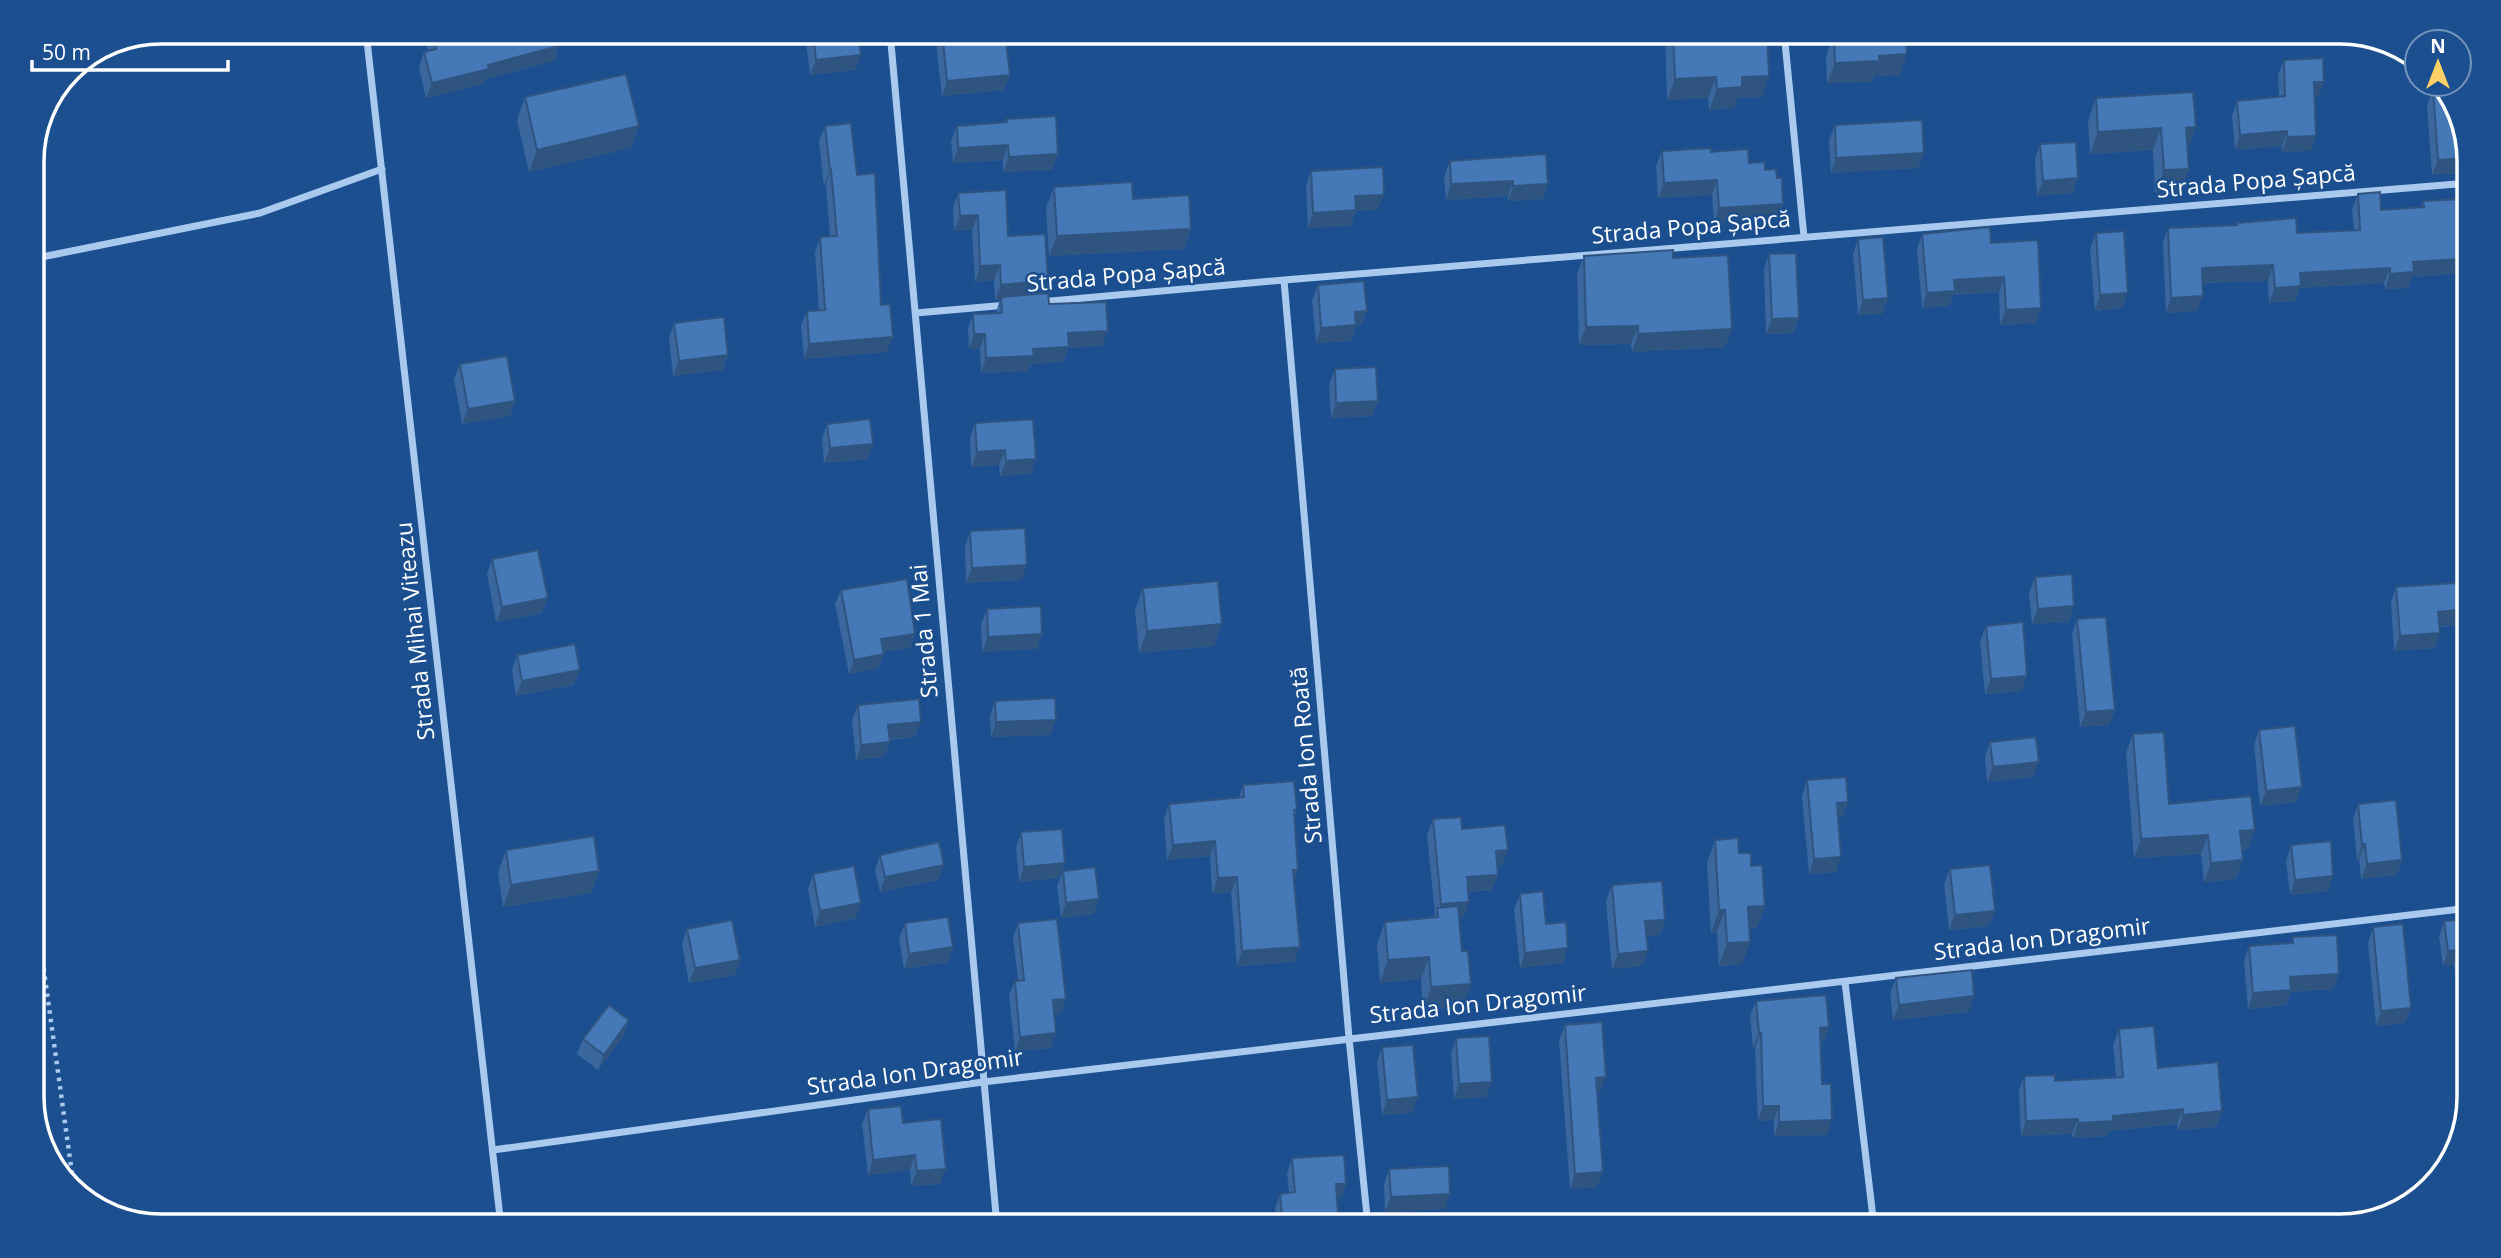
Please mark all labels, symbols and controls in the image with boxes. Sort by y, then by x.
scale bar [32,28,228,72]
north arrow [2403,28,2473,98]
text: N [2430,33,2446,59]
text: 50 m [42,38,91,66]
street label: Strada Popa Șapcă [2155,155,2357,205]
street label: Strada Popa Șapcă [1590,201,1792,251]
street label: Strada Popa Șapcă [1025,249,1227,299]
street label: Strada Mihai Viteazu [387,520,441,742]
street label: Strada 1 Mai [901,563,945,699]
street label: Strada Ion Roată [1281,665,1329,845]
street label: Strada Ion Dragomir [1932,909,2153,967]
street label: Strada Ion Dragomir [1368,976,1588,1030]
street label: Strada Ion Dragomir [805,1040,1026,1102]

